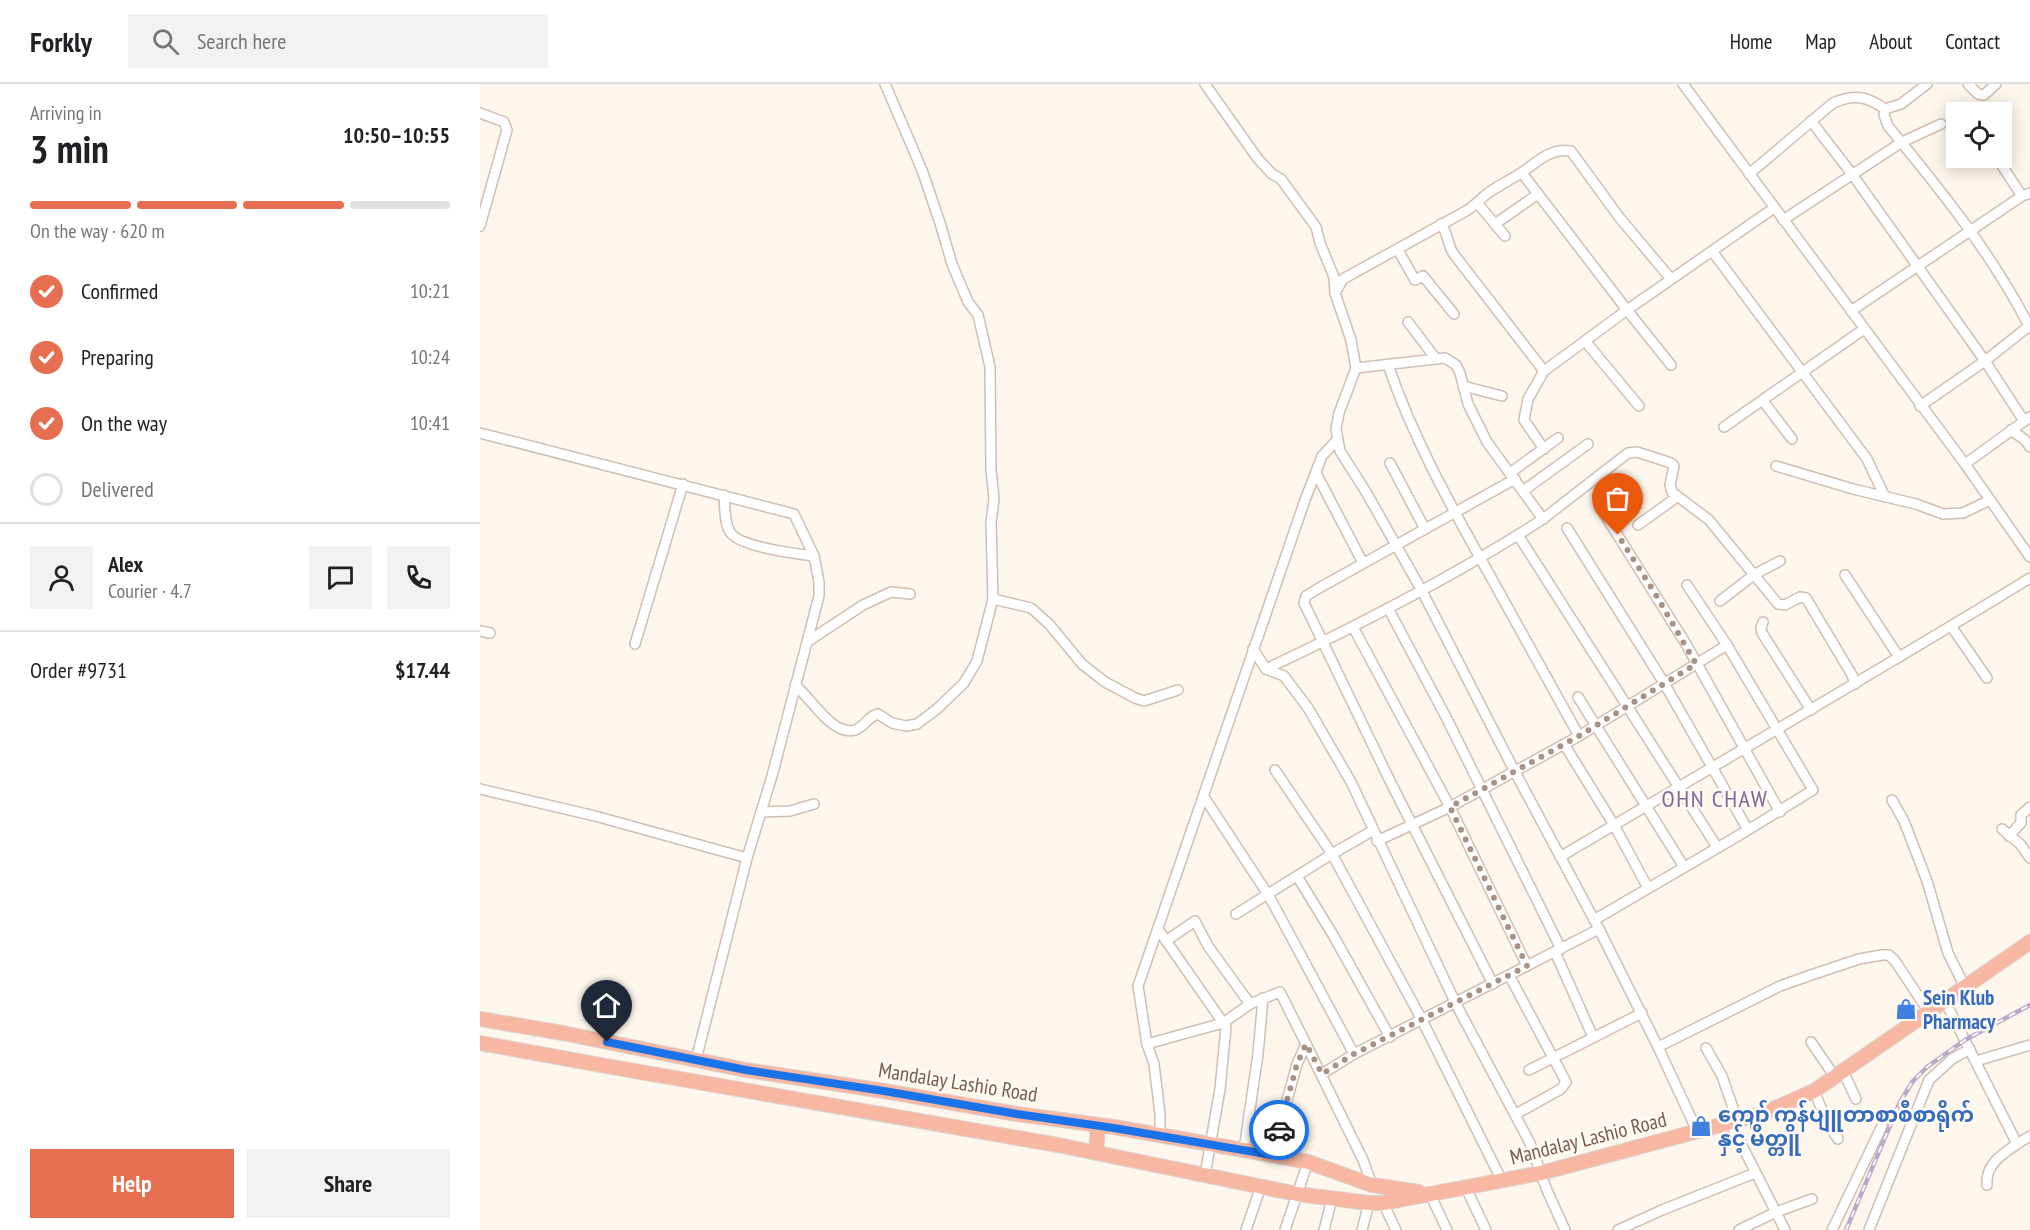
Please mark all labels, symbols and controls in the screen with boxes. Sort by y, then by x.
search box [128,14,548,68]
text: Forkly [30,23,92,60]
icon: search [149,25,182,58]
text: Search here [197,27,286,55]
text: Home [1730,28,1772,55]
text: Map [1805,28,1836,55]
text: About [1869,28,1912,55]
text: Contact [1945,28,2000,55]
text: Arriving in [30,100,102,126]
map controls [1946,102,2012,168]
button: locate [1946,102,2012,168]
text: 10:50–10:55 [343,121,450,149]
text: 3 min [30,123,109,174]
text: On the way · 620 m [30,218,165,244]
icon: check [30,275,63,308]
text: Confirmed [81,277,158,305]
text: 10:21 [410,278,450,304]
icon: check [30,341,63,374]
text: Preparing [81,343,154,371]
text: 10:24 [410,344,450,370]
icon: check [30,407,63,440]
text: On the way [81,409,167,437]
text: 10:41 [410,410,450,436]
pin [1592,473,1643,535]
text: Delivered [81,475,154,503]
icon: bag [1601,482,1634,515]
button: person [30,546,93,609]
button: chat [309,546,372,609]
button: phone [387,546,450,609]
text: Alex [108,550,143,578]
text: Courier · 4.7 [108,578,192,604]
text: Order #9731 [30,656,127,684]
text: $17.44 [395,656,450,684]
district label: OHN CHAW [1662,783,1768,814]
pin [581,980,632,1042]
place label: Sein Klub Pharmacy [1923,984,1996,1035]
icon: home [590,989,623,1022]
shop icon: Sein Klub Pharmacy [1894,997,1918,1021]
street label: Mandalay Lashio Road [877,1056,1039,1108]
place label: ကျော် ကွန်ပျူတာစာစီစာရိုက် နှင့် မိတ္တူ [1718,1099,1974,1156]
courier [1249,1100,1309,1160]
street label: Mandalay Lashio Road [1507,1105,1669,1171]
icon: car [1263,1114,1296,1147]
shop icon: ကျော် ကွန်ပျူတာစာစီစာရိုက် နှင့် မိတ္တူ [1689,1114,1713,1138]
button: Help [30,1149,234,1218]
button: Share [246,1149,450,1218]

